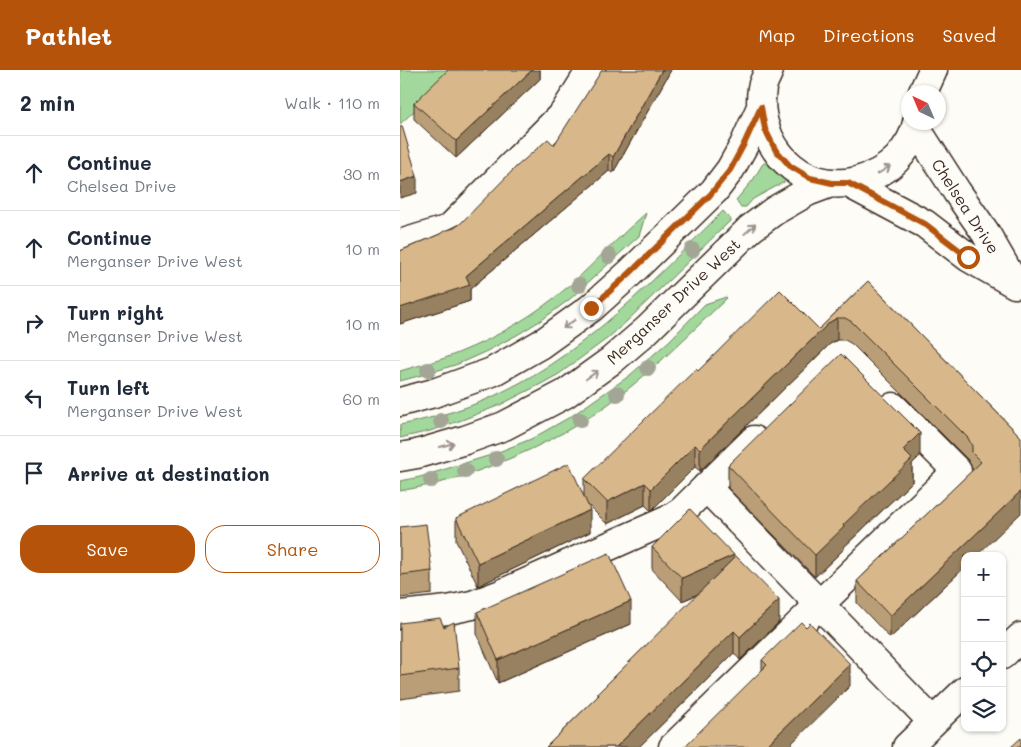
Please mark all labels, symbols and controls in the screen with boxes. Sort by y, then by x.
text: Pathlet [25,20,112,51]
text: Map [758,23,795,47]
text: Directions [823,23,915,47]
text: Saved [943,23,996,47]
north arrow [901,85,946,130]
text: 2 min [20,89,75,116]
text: Walk · 110 m [284,92,380,113]
text: Continue [67,150,152,175]
street label: Chelsea Drive [927,154,1005,258]
icon: ahead [20,159,48,187]
text: 30 m [343,163,380,184]
one-way arrow [876,164,890,174]
text: Chelsea Drive [67,175,176,196]
one-way arrow [744,224,757,235]
text: Continue [67,225,152,250]
street label: Merganser Drive West [602,233,744,369]
icon: ahead [20,234,48,262]
text: 10 m [345,238,380,259]
route start [957,246,980,269]
text: Merganser Drive West [67,250,243,271]
route end [580,297,603,320]
text: Turn right [67,300,164,325]
icon: right [20,309,48,337]
text: 10 m [345,313,380,334]
one-way arrow [563,318,576,329]
text: Merganser Drive West [67,325,243,346]
one-way arrow [585,369,598,380]
text: Turn left [67,375,150,400]
icon: left [20,384,48,412]
text: 60 m [343,388,380,409]
text: Merganser Drive West [67,400,243,421]
one-way arrow [439,440,455,450]
icon: arrive [20,459,48,487]
text: Arrive at destination [67,461,270,486]
button: Save [20,525,195,573]
button: Share [205,525,380,573]
map controls [961,552,1006,732]
button: + [961,552,1006,597]
button: − [961,597,1006,642]
button: locate [961,642,1006,687]
button: layers [961,687,1006,732]

